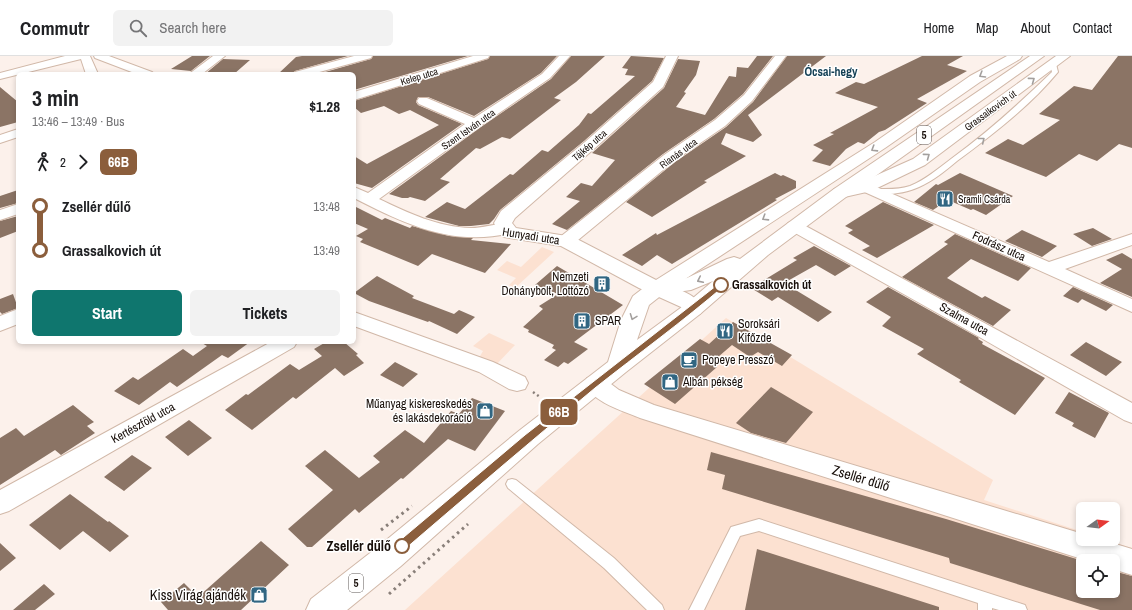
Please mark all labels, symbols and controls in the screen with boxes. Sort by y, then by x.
search box [113,10,393,46]
text: Commutr [20,15,89,41]
icon: search [127,17,149,39]
text: Search here [159,17,226,38]
text: Home [923,19,954,37]
text: Map [976,19,998,37]
text: About [1020,19,1050,37]
text: Contact [1072,19,1112,37]
street label: Kelep utca [399,64,440,88]
district label: Ócsai-hegy [804,64,858,80]
one-way arrow [979,71,986,78]
one-way arrow [1028,77,1035,84]
text: 3 min [32,83,79,113]
street label: Grassalkovich út [962,87,1019,134]
text: $1.28 [309,96,340,117]
street label: Szent István utca [439,106,498,153]
text: 13:46 – 13:49 · Bus [32,113,124,130]
road number: 5 [917,126,931,144]
street label: Tájkép utca [569,127,610,164]
street label: Rianás utca [657,135,700,172]
one-way arrow [977,138,984,145]
one-way arrow [872,144,879,151]
icon: walk [32,151,54,173]
icon: forward [72,151,94,173]
text: 66B [108,153,129,171]
one-way arrow [923,153,930,161]
text: 2 [60,154,66,171]
restaurant icon: Sramli Csárda [935,189,955,209]
place label: Sramli Csárda [958,193,1011,206]
text: Zsellér dűlő [62,196,131,217]
text: 13:48 [313,198,340,215]
one-way arrow [762,214,769,221]
street label: Hunyadi utca [501,224,561,249]
street label: Fodrász utca [970,227,1028,265]
text: Grassalkovich út [62,240,161,261]
text: 13:49 [313,242,340,259]
place label: Nemzeti Dohánybolt, Lottózó [501,269,589,299]
building icon: Nemzeti Dohánybolt, Lottózó [592,274,612,294]
one-way arrow [697,275,705,283]
marker: Grassalkovich út [713,277,729,293]
place label: Grassalkovich út [732,277,812,293]
button: Start [32,290,182,336]
button: Tickets [190,290,340,336]
street label: Szalma utca [936,299,992,339]
building icon: SPAR [572,311,592,331]
place label: SPAR [595,313,621,329]
one-way arrow [629,314,637,321]
place label: Soroksári Kifőzde [738,316,780,346]
restaurant icon: Soroksári Kifőzde [715,321,735,341]
cafe icon: Popeye Presszó [679,350,699,370]
place label: Popeye Presszó [702,352,774,368]
shop icon: Albán pékség [660,372,680,392]
place label: Albán pékség [682,374,743,390]
place label: Műanyag kiskereskedés és lakásdekoráció [366,396,472,426]
street label: Kertészföld utca [108,399,178,447]
line badge: 66B [536,399,582,425]
shop icon: Műanyag kiskereskedés és lakásdekoráció [475,401,495,421]
text: 66B [548,403,570,421]
street label: Zsellér dűlő [830,461,892,495]
north arrow [1076,502,1120,546]
map controls [1076,502,1120,598]
place label: Zsellér dűlő [327,537,391,555]
marker: Zsellér dűlő [394,538,410,554]
button: locate [1076,554,1120,598]
road number: 5 [349,574,363,592]
shop icon: Kiss Virág ajándék [249,585,269,605]
place label: Kiss Virág ajándék [150,586,246,604]

